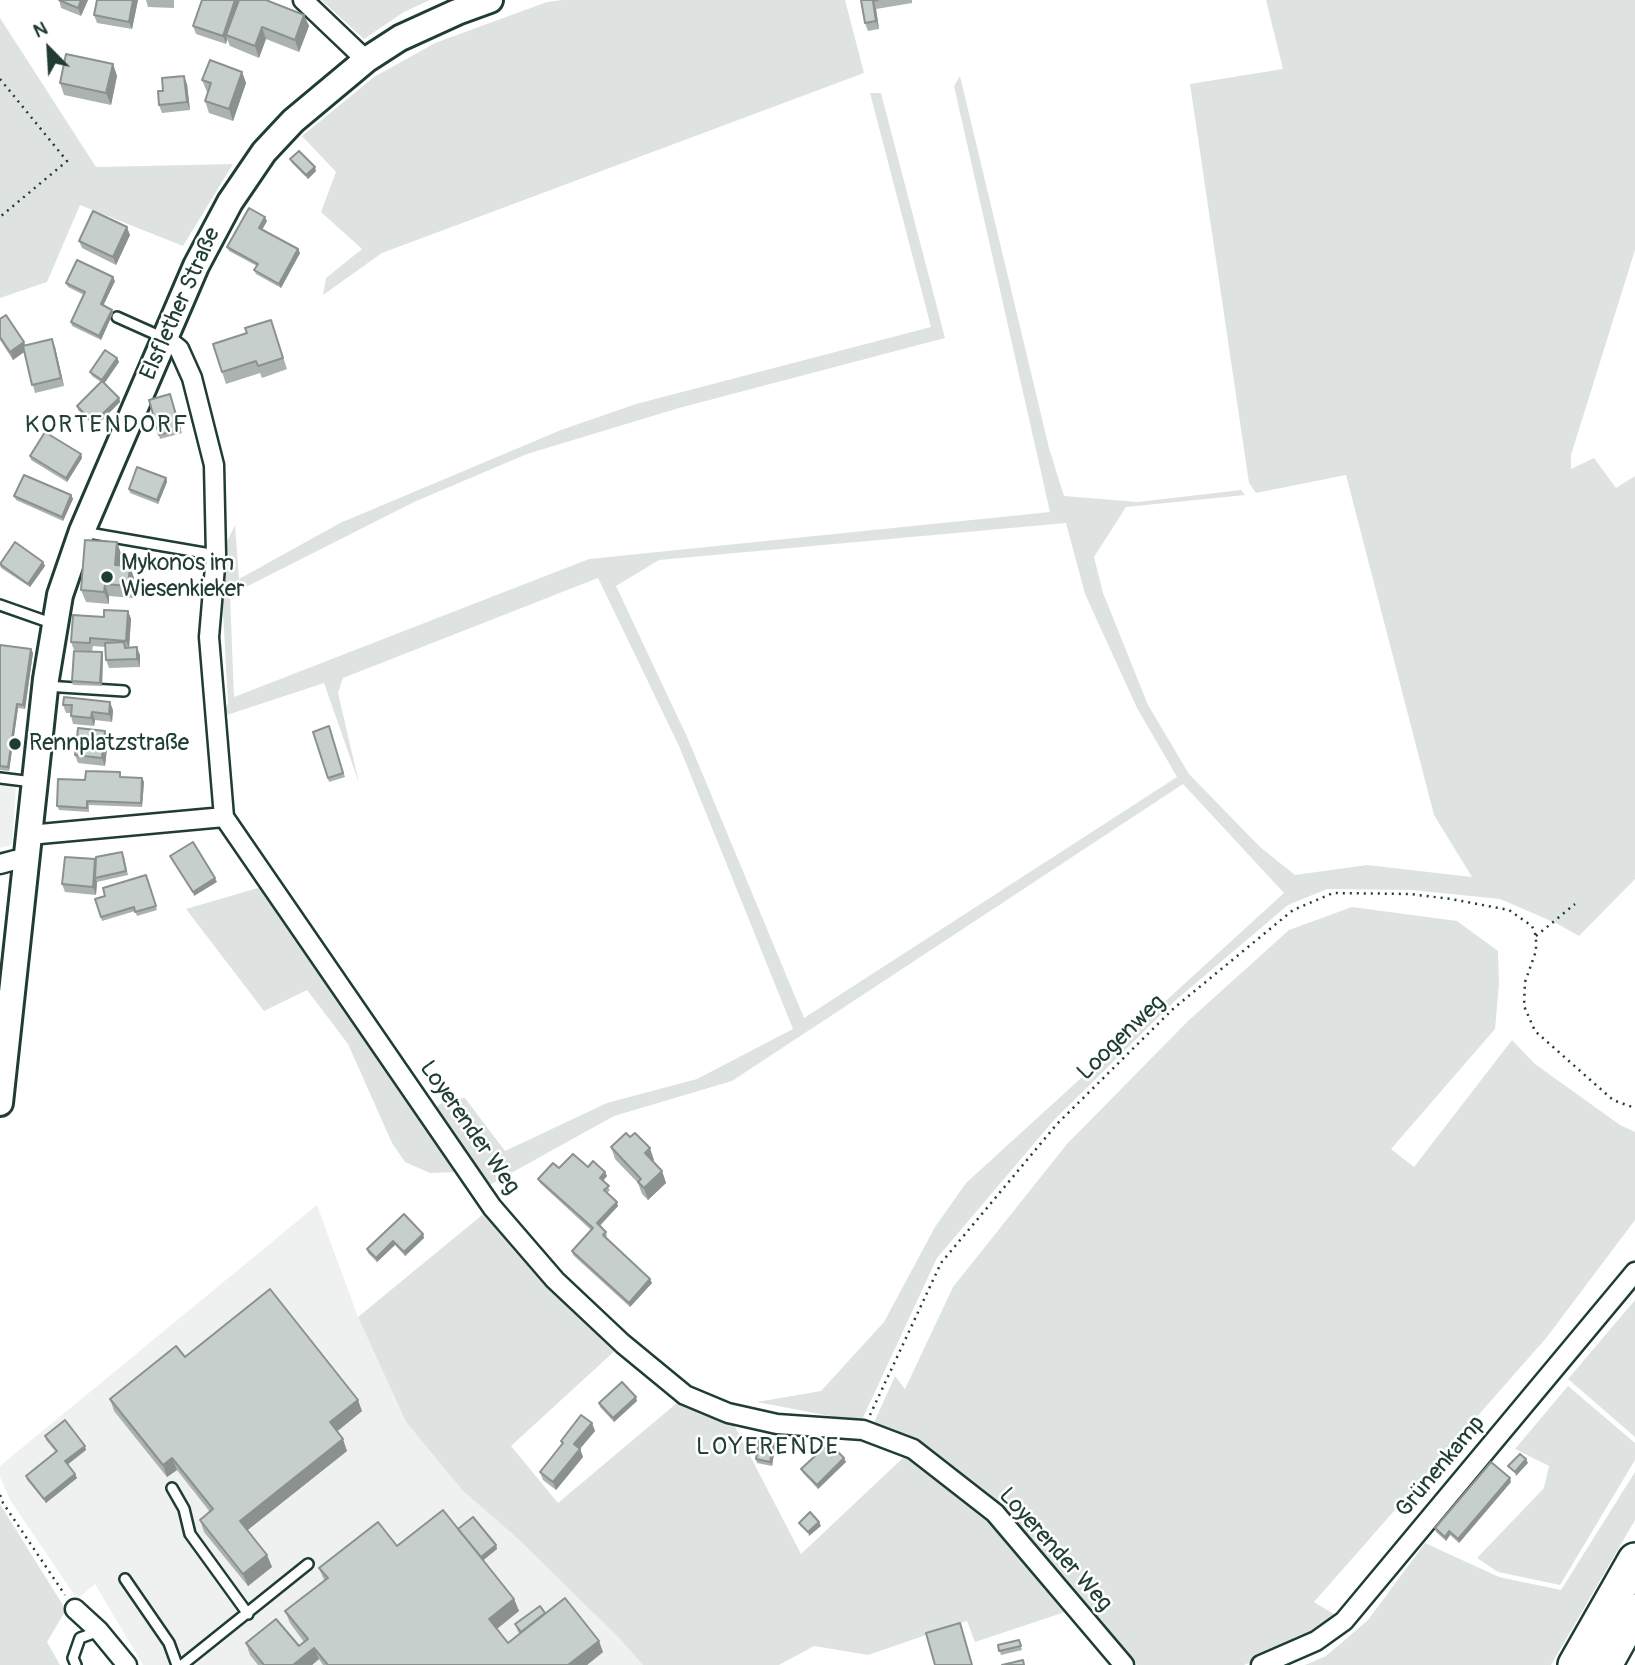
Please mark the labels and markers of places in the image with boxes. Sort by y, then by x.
place label: Mykonos im Wiesenkieker [121,550,244,604]
marker: Mykonos im Wiesenkieker [99,569,115,585]
place label: Rennplatzstraße [29,730,189,758]
marker: Rennplatzstraße [7,736,23,752]

